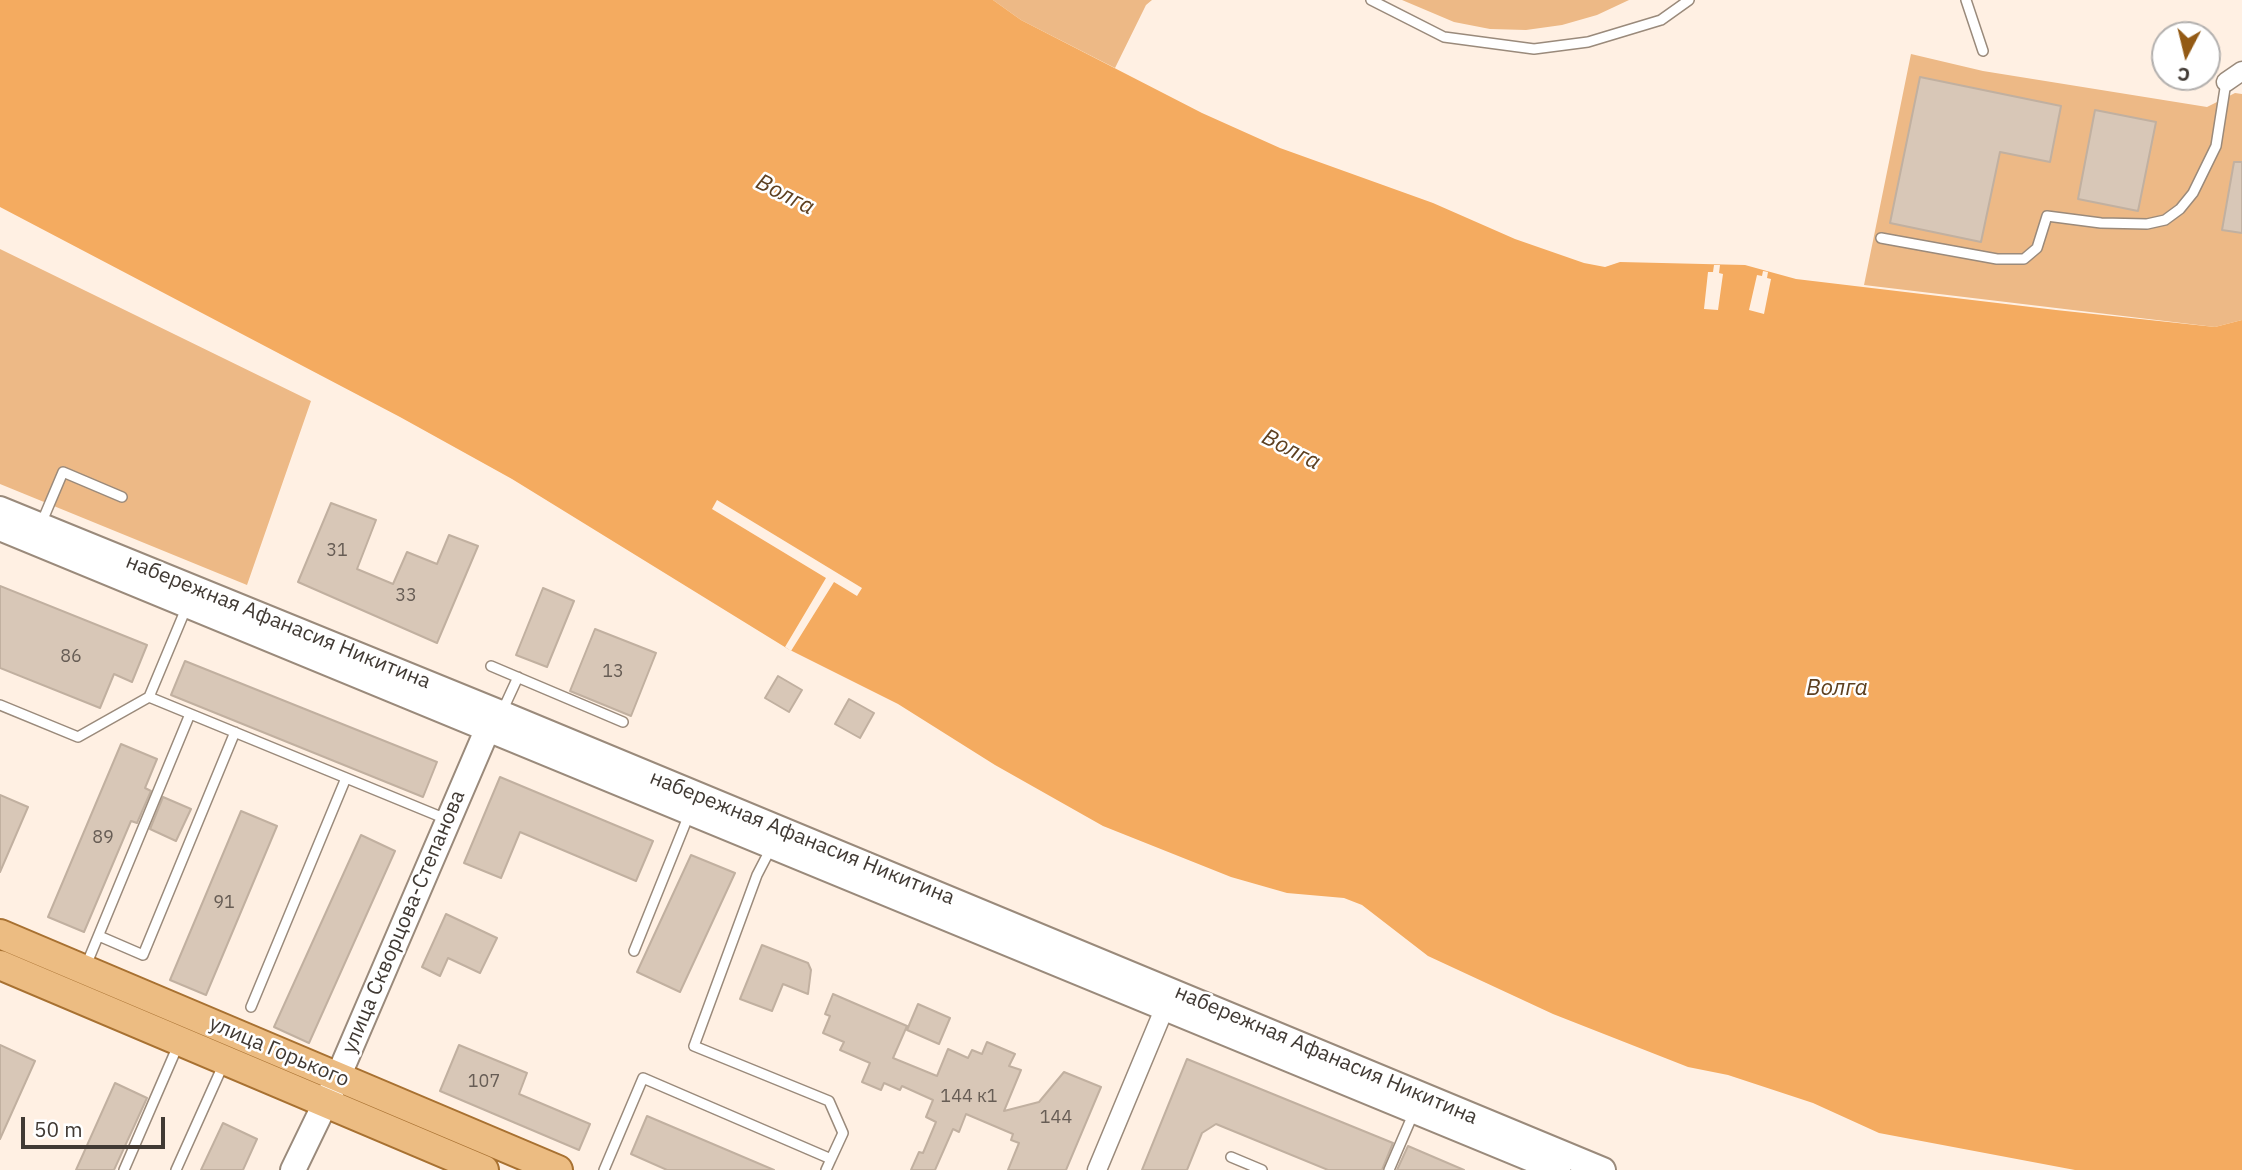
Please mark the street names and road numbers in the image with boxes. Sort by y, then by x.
street label: набережная Афанасия Никитина [122,549,434,695]
street label: набережная Афанасия Никитина [646,765,958,911]
street label: улица Скворцова-Степанова [337,787,471,1057]
street label: набережная Афанасия Никитина [1171,980,1481,1130]
street label: улица Горького [205,1011,353,1093]

